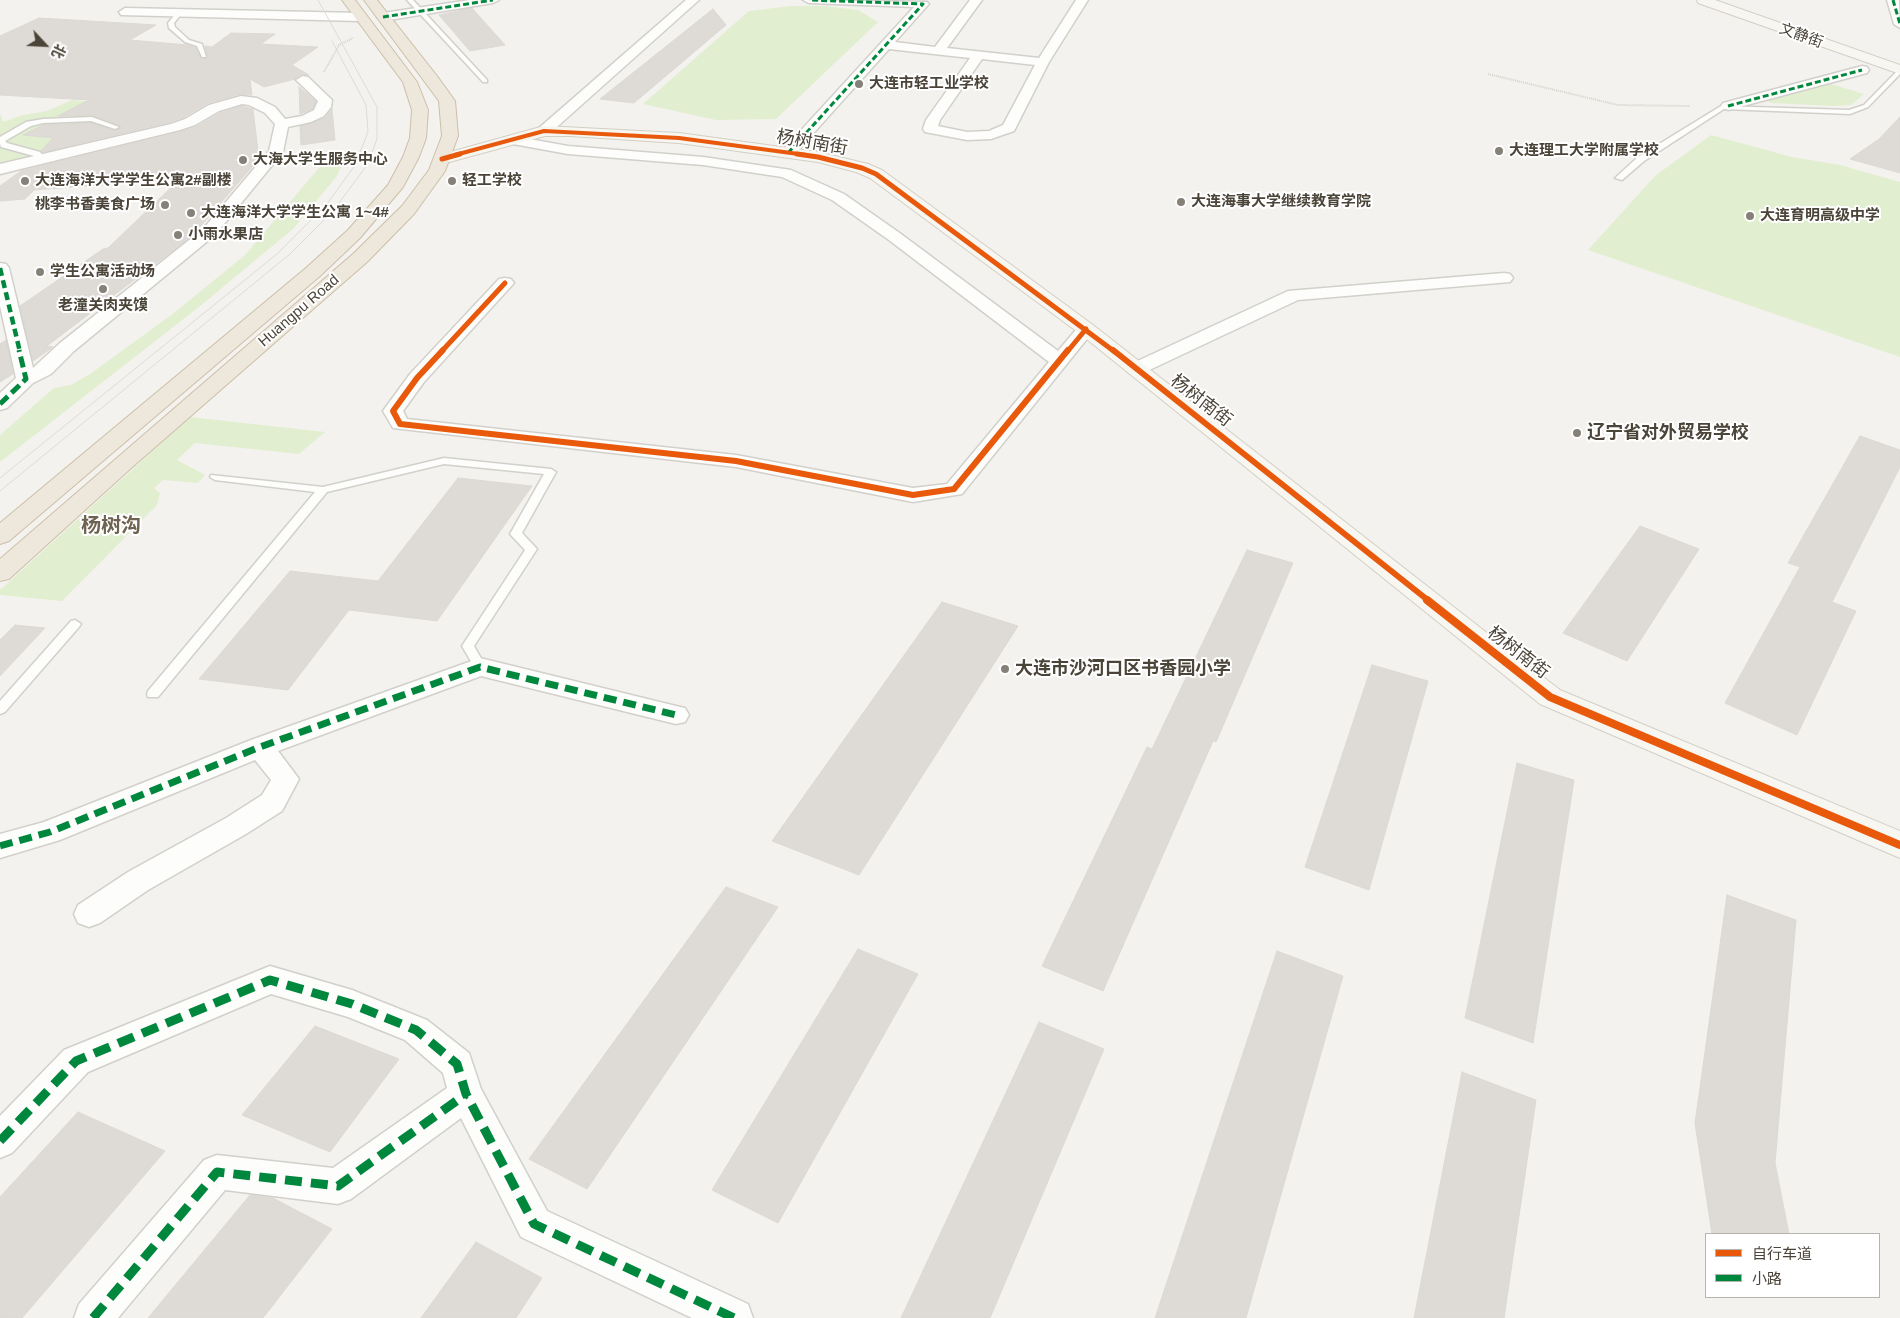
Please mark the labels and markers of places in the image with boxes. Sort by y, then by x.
place label: 大连市轻工业学校 [869,75,989,93]
marker: 大连市轻工业学校 [853,78,865,90]
place label: 大连理工大学附属学校 [1509,142,1659,160]
marker: 大连理工大学附属学校 [1493,145,1505,157]
place label: 大海大学生服务中心 [253,151,388,169]
marker: 大海大学生服务中心 [237,154,249,166]
place label: 大连海洋大学学生公寓2#副楼 [35,172,232,190]
place label: 轻工学校 [462,172,522,190]
marker: 大连海洋大学学生公寓2#副楼 [19,175,31,187]
marker: 轻工学校 [446,175,458,187]
place label: 大连海事大学继续教育学院 [1191,193,1371,211]
place label: 桃李书香美食广场 [35,196,155,214]
marker: 大连海事大学继续教育学院 [1175,196,1187,208]
marker: 桃李书香美食广场 [159,199,171,211]
place label: 大连海洋大学学生公寓 1~4# [201,204,389,222]
marker: 大连海洋大学学生公寓 1~4# [185,207,197,219]
place label: 大连育明高级中学 [1760,207,1880,225]
marker: 大连育明高级中学 [1744,210,1756,222]
place label: 小雨水果店 [188,226,263,244]
marker: 小雨水果店 [172,229,184,241]
place label: 学生公寓活动场 [50,263,155,281]
marker: 学生公寓活动场 [34,266,46,278]
marker: 老潼关肉夹馍 [97,283,109,295]
place label: 老潼关肉夹馍 [58,297,148,315]
place label: 辽宁省对外贸易学校 [1587,422,1749,444]
marker: 辽宁省对外贸易学校 [1571,427,1583,439]
place label: 大连市沙河口区书香园小学 [1015,658,1231,680]
marker: 大连市沙河口区书香园小学 [999,663,1011,675]

